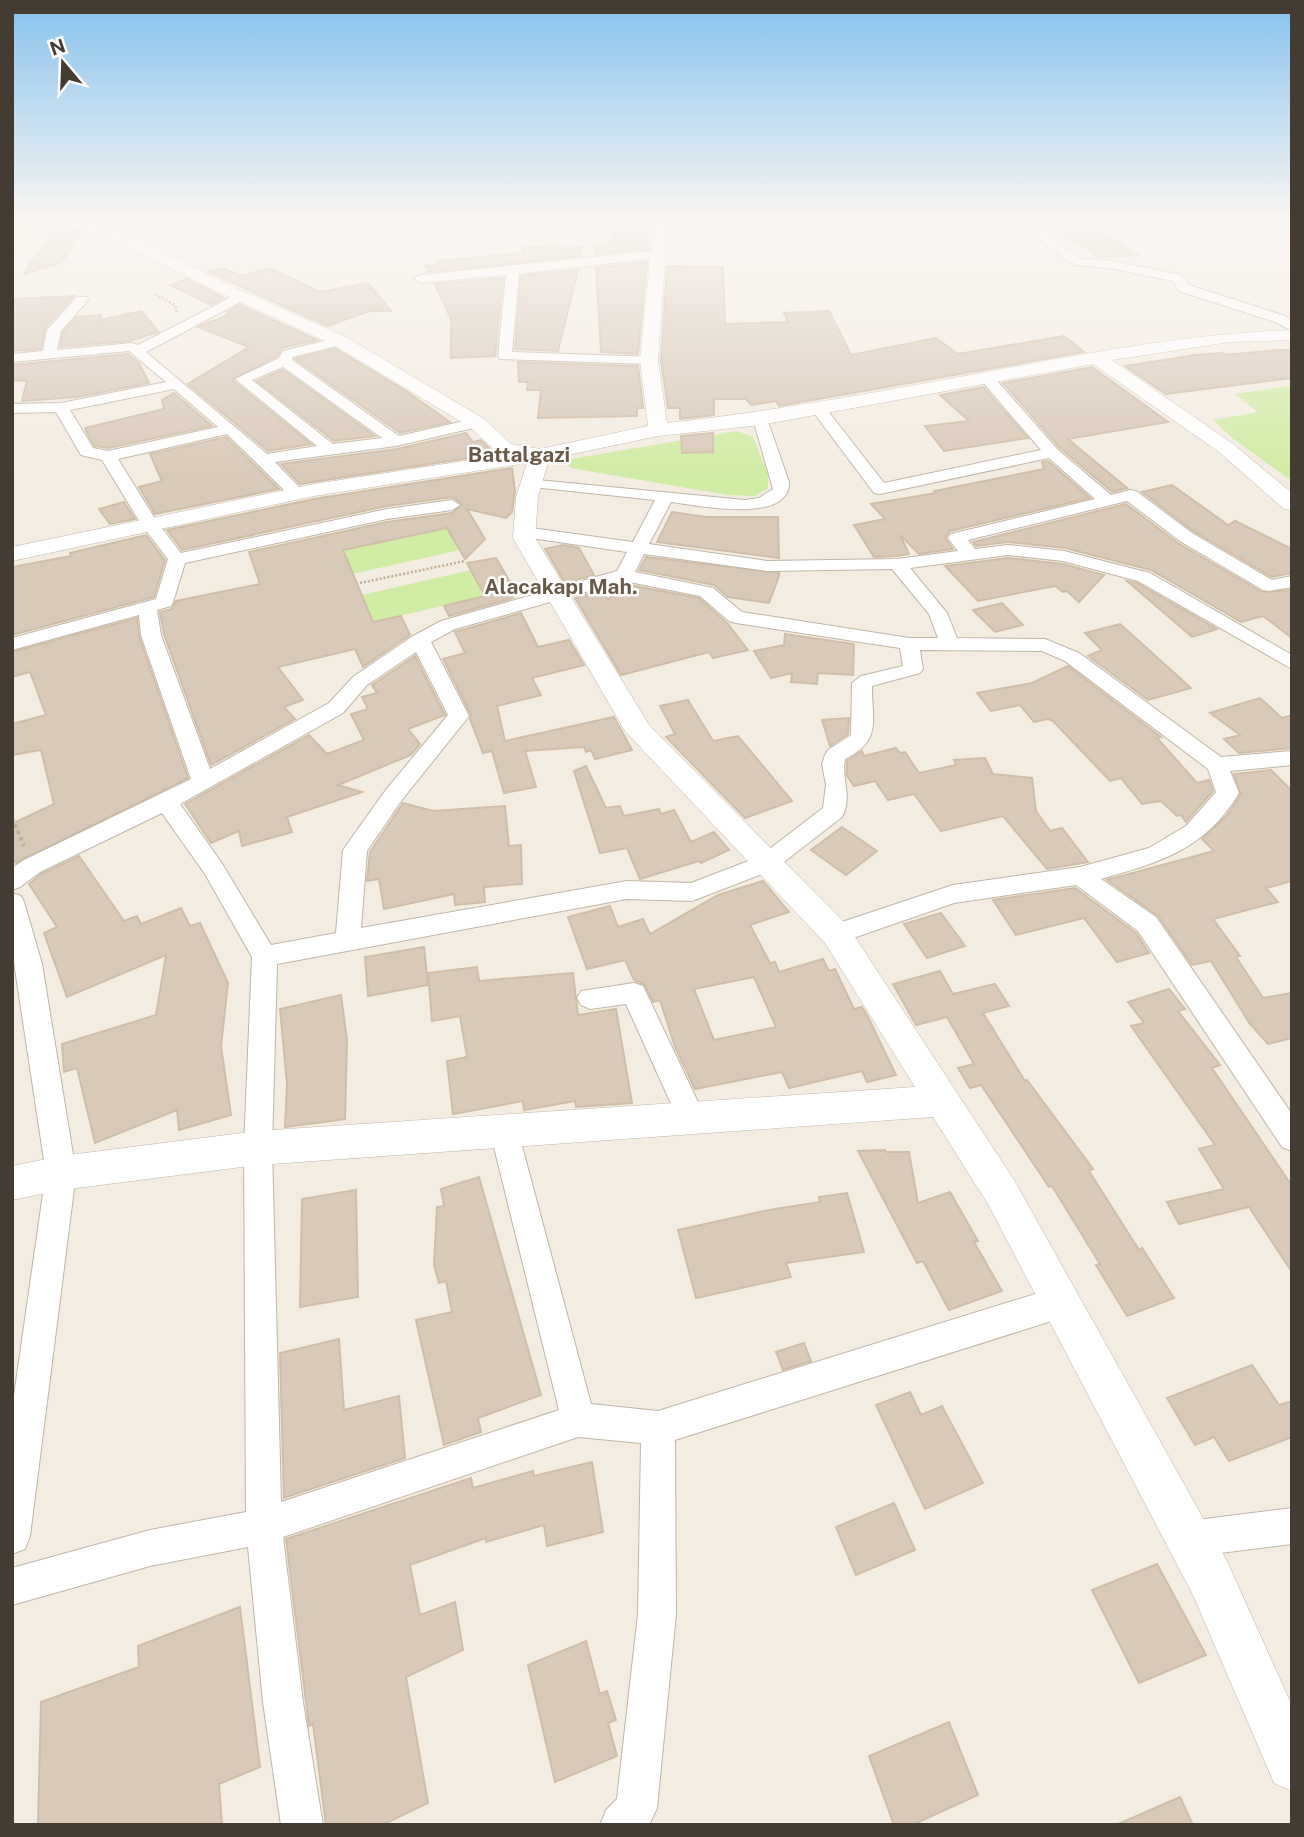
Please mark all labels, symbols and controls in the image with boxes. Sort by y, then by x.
north arrow [28,28,98,98]
text: N [47,34,68,60]
district label: Battalgazi [468,442,570,467]
district label: Alacakapı Mah. [484,574,638,599]

